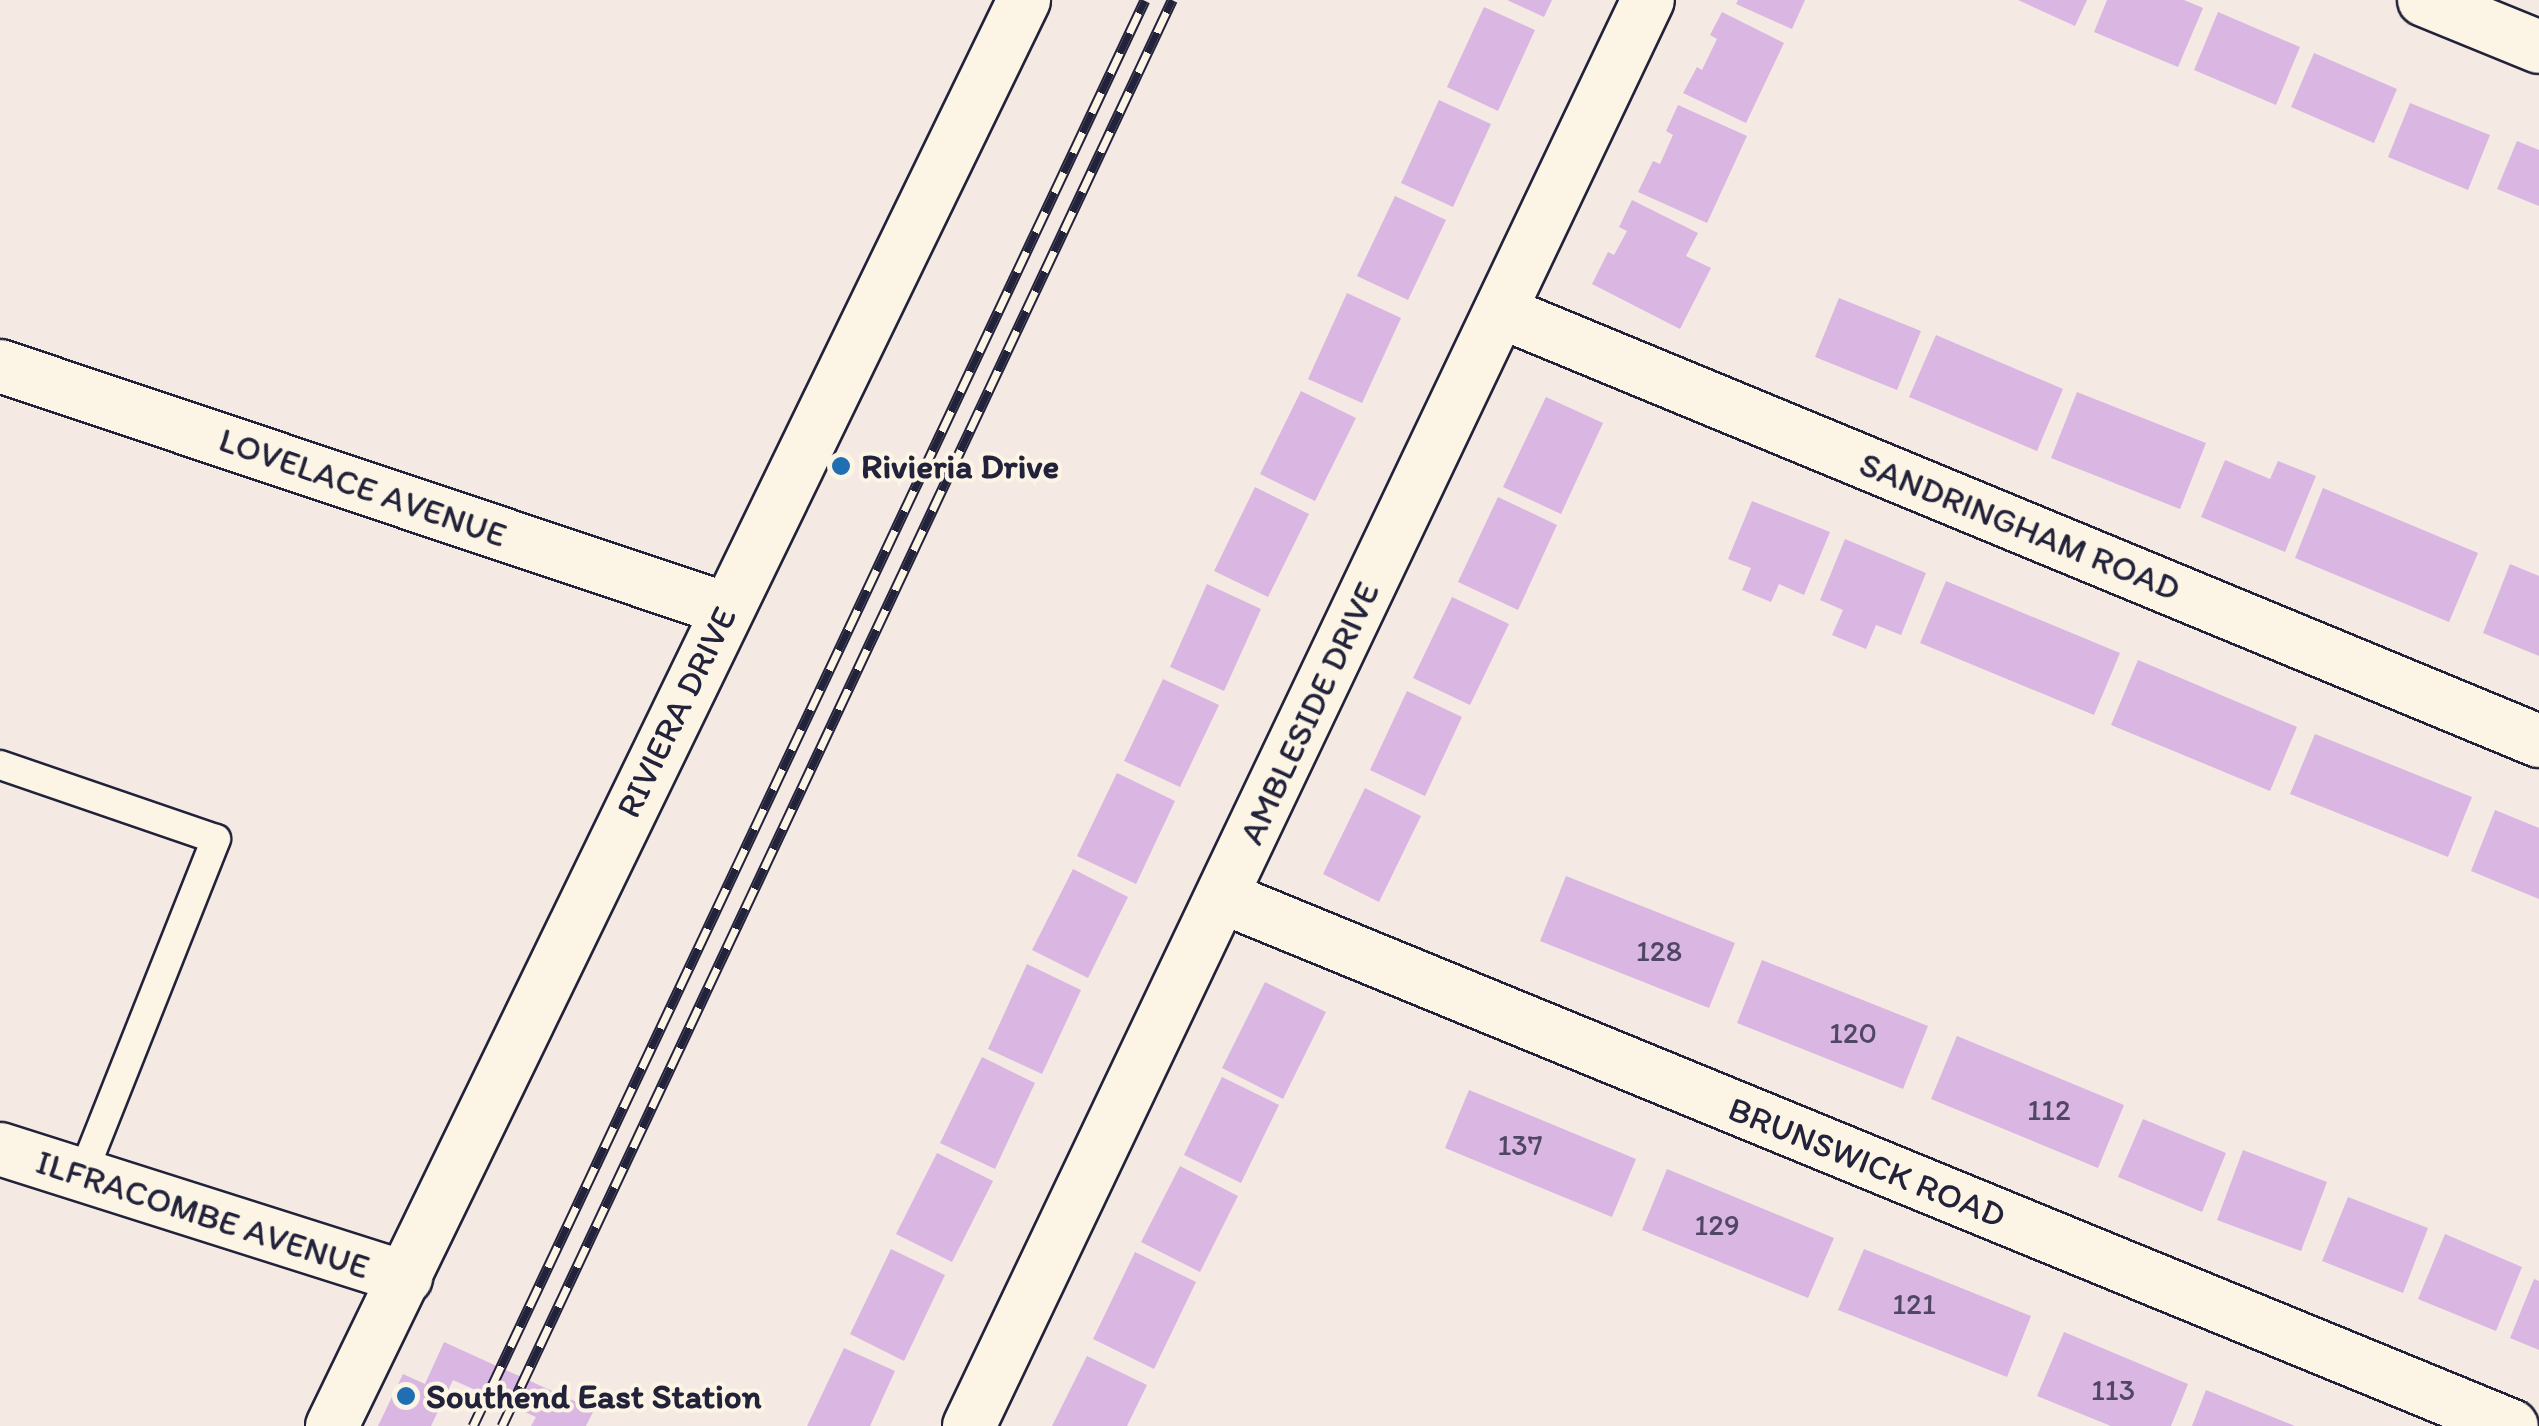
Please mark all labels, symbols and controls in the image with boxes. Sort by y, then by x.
street label: LOVELACE AVENUE [214,418,512,556]
street label: SANDRINGHAM ROAD [1854,443,2186,609]
place label: Rivieria Drive [861,445,1059,487]
marker: Rivieria Drive [830,455,852,477]
street label: AMBLESIDE DRIVE [1229,573,1389,853]
street label: RIVIERA DRIVE [606,598,746,826]
house number: 128 [1636,933,1682,969]
house number: 120 [1829,1015,1877,1051]
street label: BRUNSWICK ROAD [1723,1088,2011,1236]
house number: 112 [2027,1092,2071,1128]
house number: 137 [1497,1127,1543,1163]
street label: ILFRACOMBE AVENUE [32,1140,374,1288]
house number: 129 [1694,1207,1740,1243]
house number: 121 [1892,1286,1936,1322]
house number: 113 [2091,1372,2135,1408]
place label: Southend East Station [426,1375,762,1417]
marker: Southend East Station [395,1385,417,1407]

